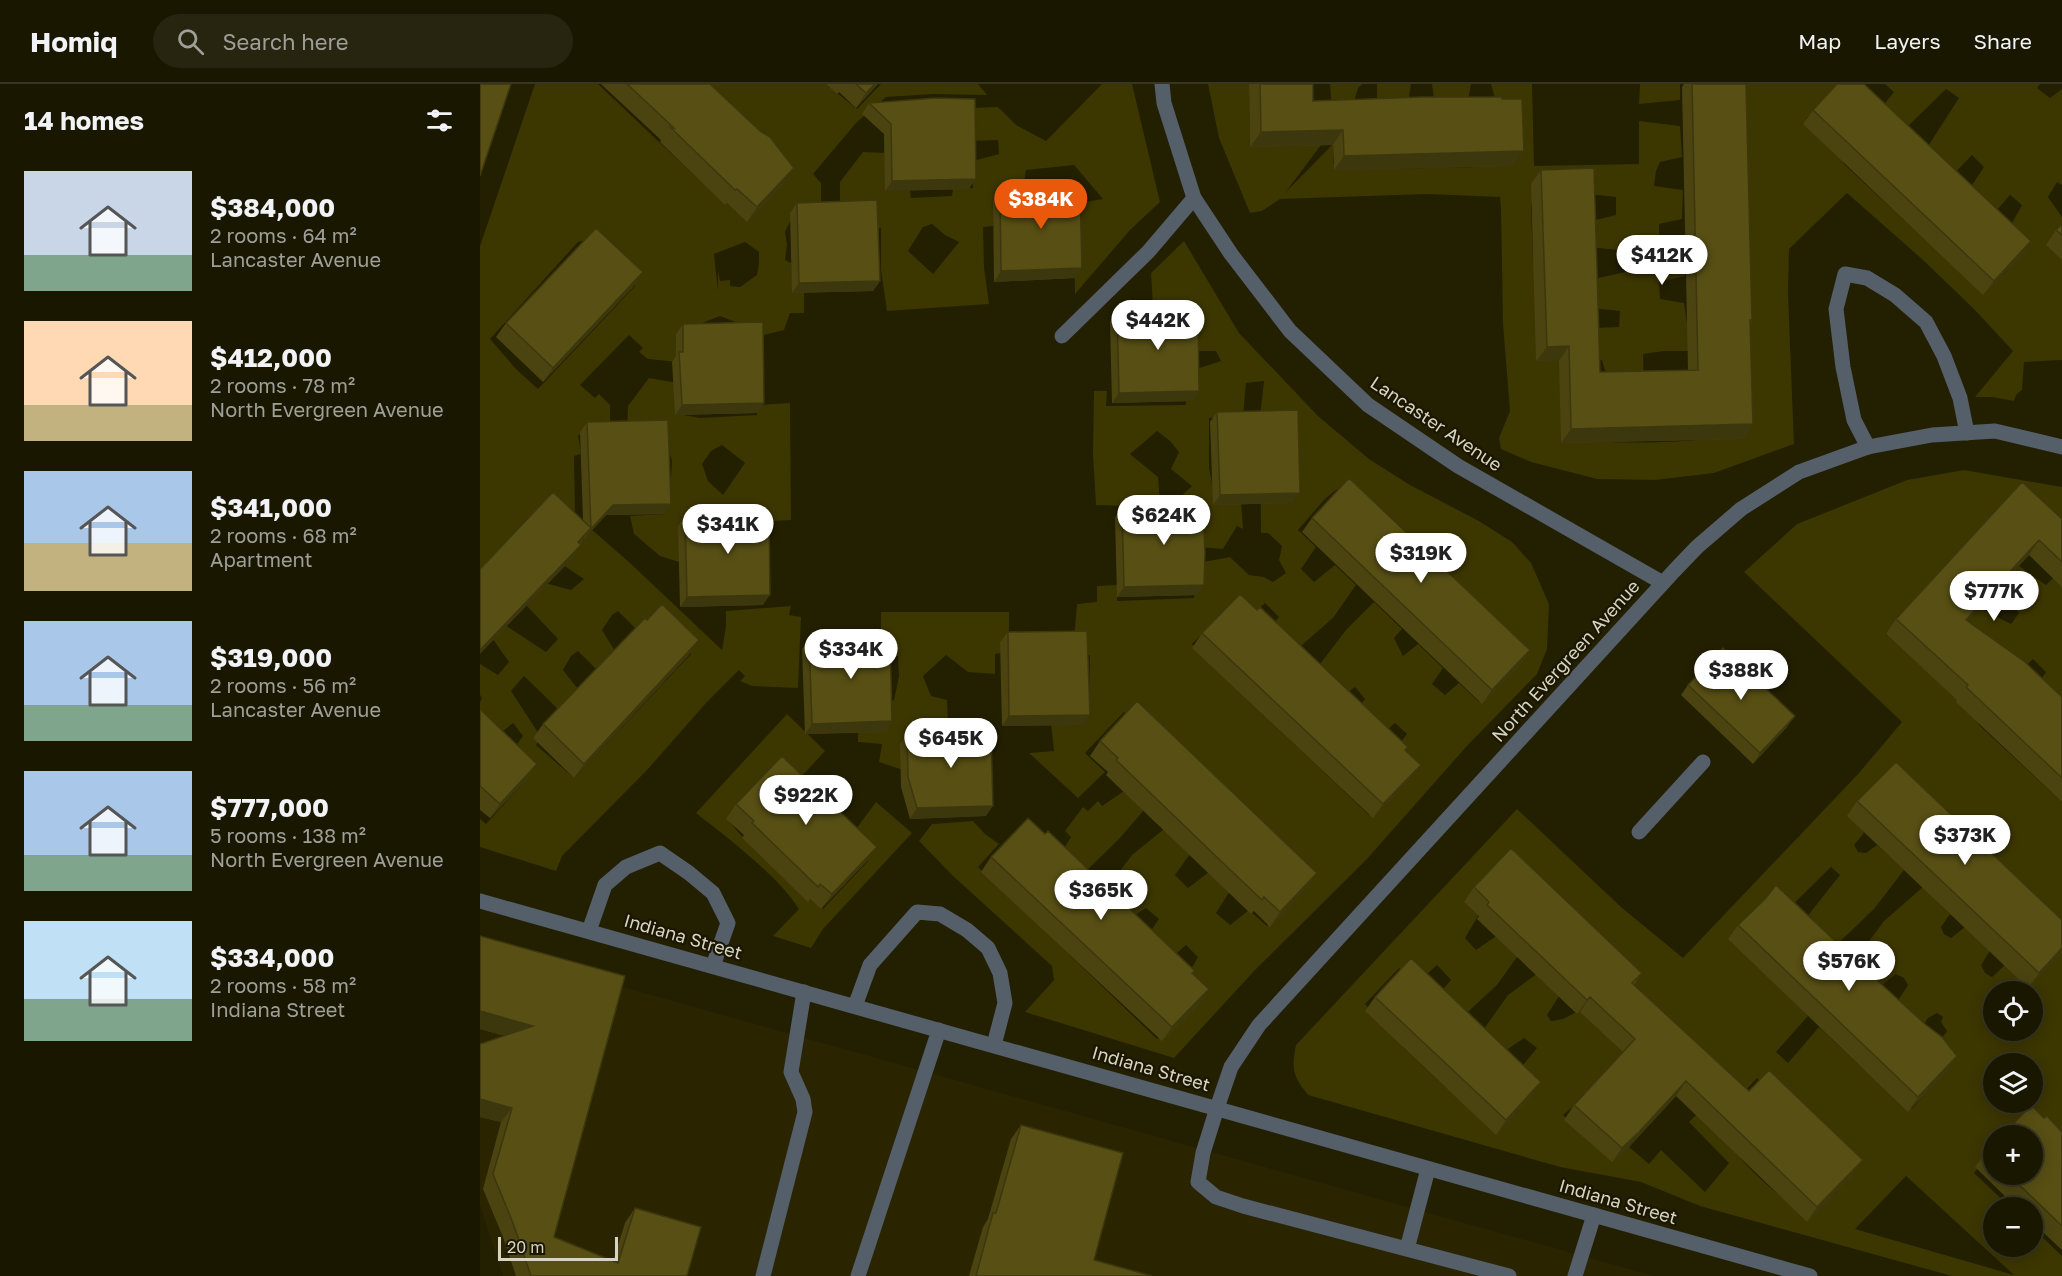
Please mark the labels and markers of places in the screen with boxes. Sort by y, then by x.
pin: $384K [999,179,1083,230]
pin: $412K [1620,235,1704,286]
pin: $442K [1116,300,1200,351]
pin: $624K [1122,495,1206,546]
pin: $341K [686,504,770,555]
pin: $319K [1379,533,1463,584]
pin: $777K [1952,571,2036,622]
pin: $334K [809,629,893,680]
pin: $388K [1699,650,1783,701]
pin: $645K [909,718,993,769]
pin: $922K [764,775,848,826]
pin: $373K [1923,815,2007,866]
pin: $365K [1059,870,1143,921]
pin: $576K [1807,941,1891,992]

